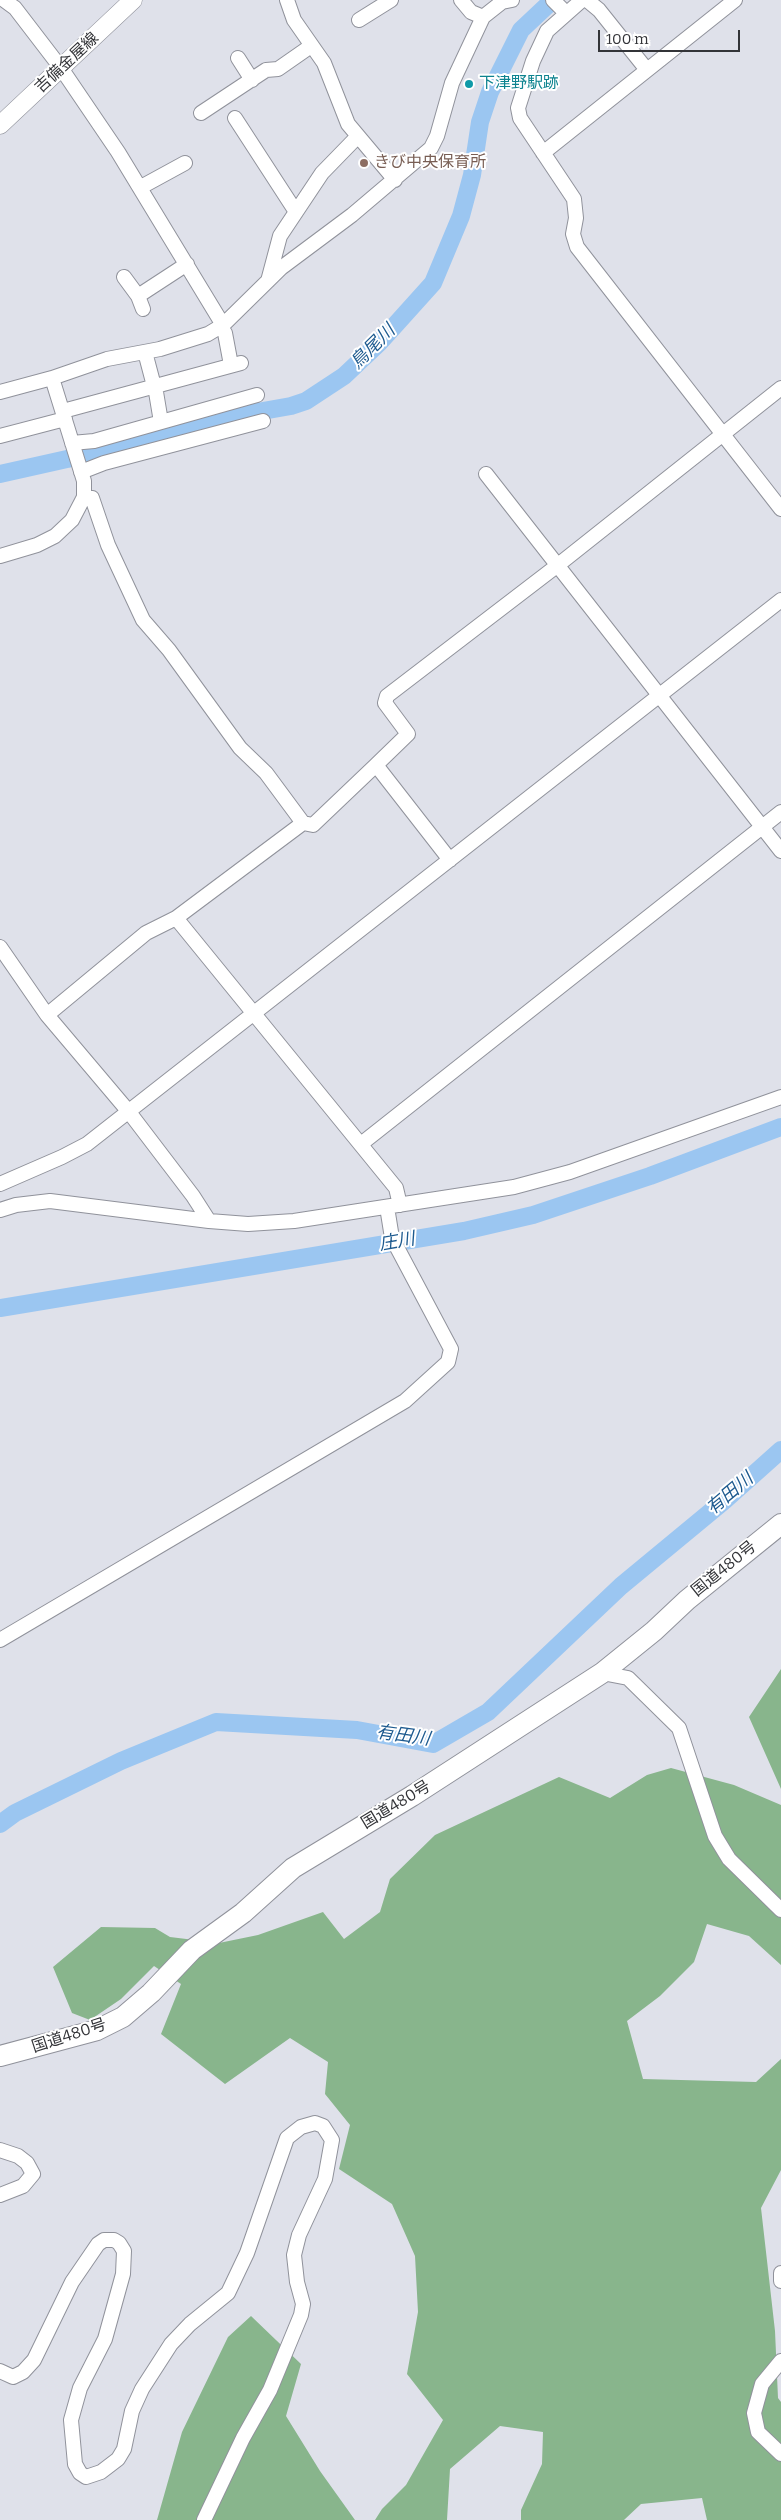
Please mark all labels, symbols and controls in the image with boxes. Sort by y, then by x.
scale bar [601,20,744,52]
street label: 吉備金屋線 [31,29,103,97]
text: 100 m [606,30,649,48]
place label: 下津野駅跡 [479,74,559,94]
marker: 下津野駅跡 [463,78,475,90]
place label: きび中央保育所 [374,153,486,173]
marker: きび中央保育所 [358,157,370,169]
water label: 鳥尾川 [346,320,400,374]
water label: 庄川 [377,1228,417,1256]
water label: 有田川 [702,1468,758,1520]
street label: 国道480号 [688,1537,760,1601]
water label: 有田川 [375,1722,431,1750]
street label: 国道480号 [358,1777,434,1833]
street label: 国道480号 [29,2015,109,2057]

